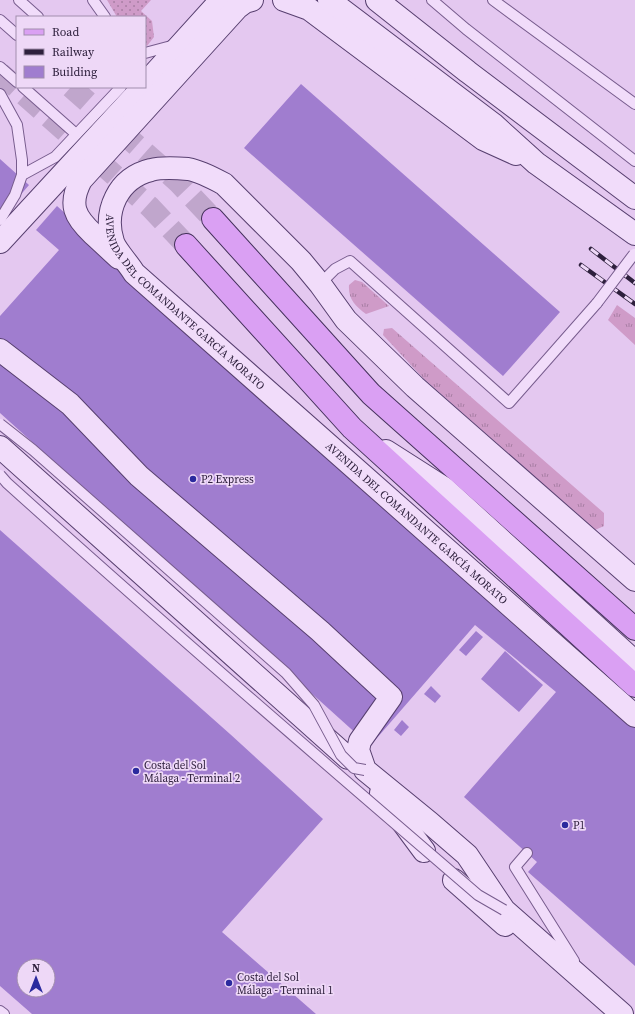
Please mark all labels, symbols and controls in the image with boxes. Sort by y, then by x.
legend [16,16,146,88]
text: Road [52,24,79,40]
text: Railway [52,44,95,60]
text: Building [52,64,97,80]
street label: AVENIDA DEL COMANDANTE GARCÍA MORATO [102,213,268,393]
street label: AVENIDA DEL COMANDANTE GARCÍA MORATO [322,439,511,608]
place label: P2 Express [201,472,254,487]
marker: P2 Express [188,474,198,484]
place label: Costa del Sol Málaga - Terminal 2 [144,758,241,786]
marker: Costa del Sol Málaga - Terminal 2 [131,766,141,776]
place label: P1 [573,818,585,833]
marker: P1 [560,820,570,830]
north arrow [16,958,56,998]
text: N [32,961,40,976]
place label: Costa del Sol Málaga - Terminal 1 [237,970,333,998]
marker: Costa del Sol Málaga - Terminal 1 [224,978,234,988]

